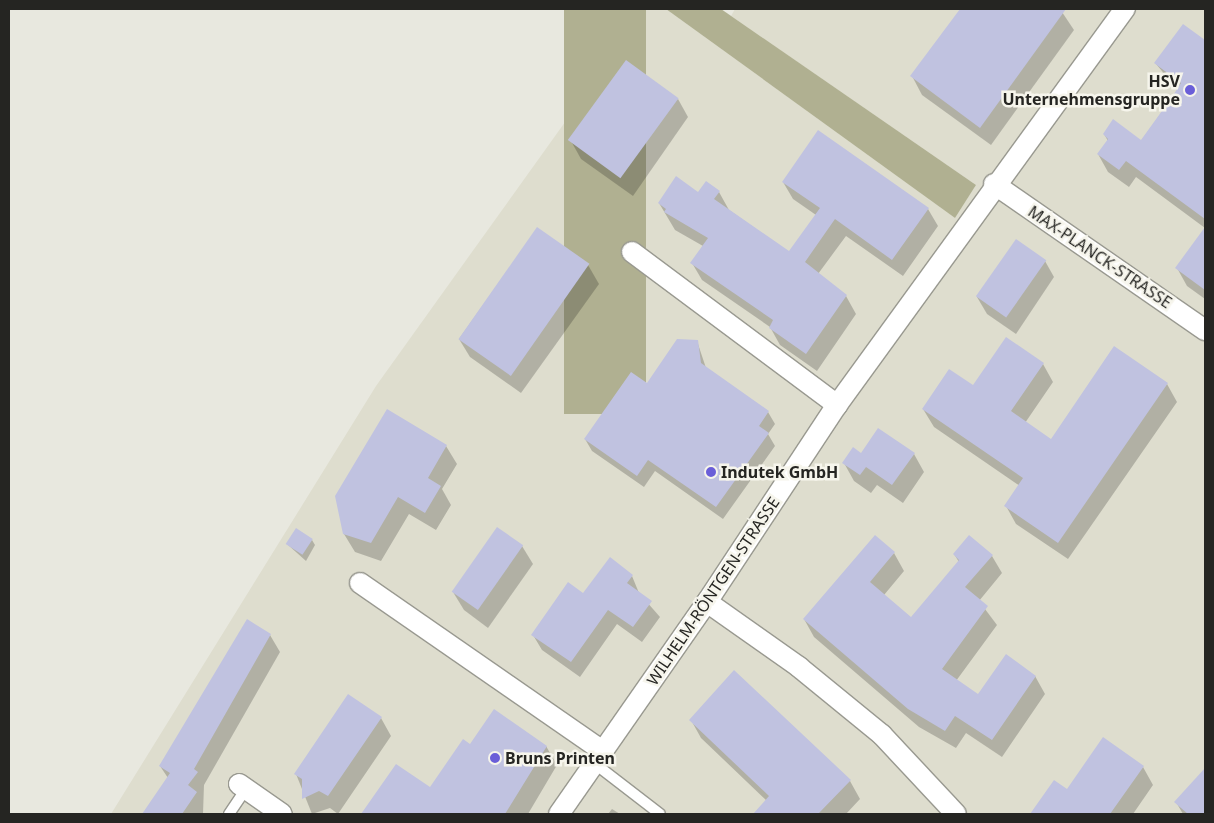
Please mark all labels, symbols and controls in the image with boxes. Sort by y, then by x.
place label: HSV Unternehmensgruppe [1002,71,1180,109]
marker: HSV Unternehmensgruppe [1184,84,1196,96]
street label: MAX-PLANCK-STRASSE [1024,202,1176,312]
place label: Indutek GmbH [721,462,838,482]
marker: Indutek GmbH [705,466,717,478]
street label: WILHELM-RÖNTGEN-STRASSE [643,493,783,689]
place label: Bruns Printen [505,748,615,768]
marker: Bruns Printen [489,752,501,764]

